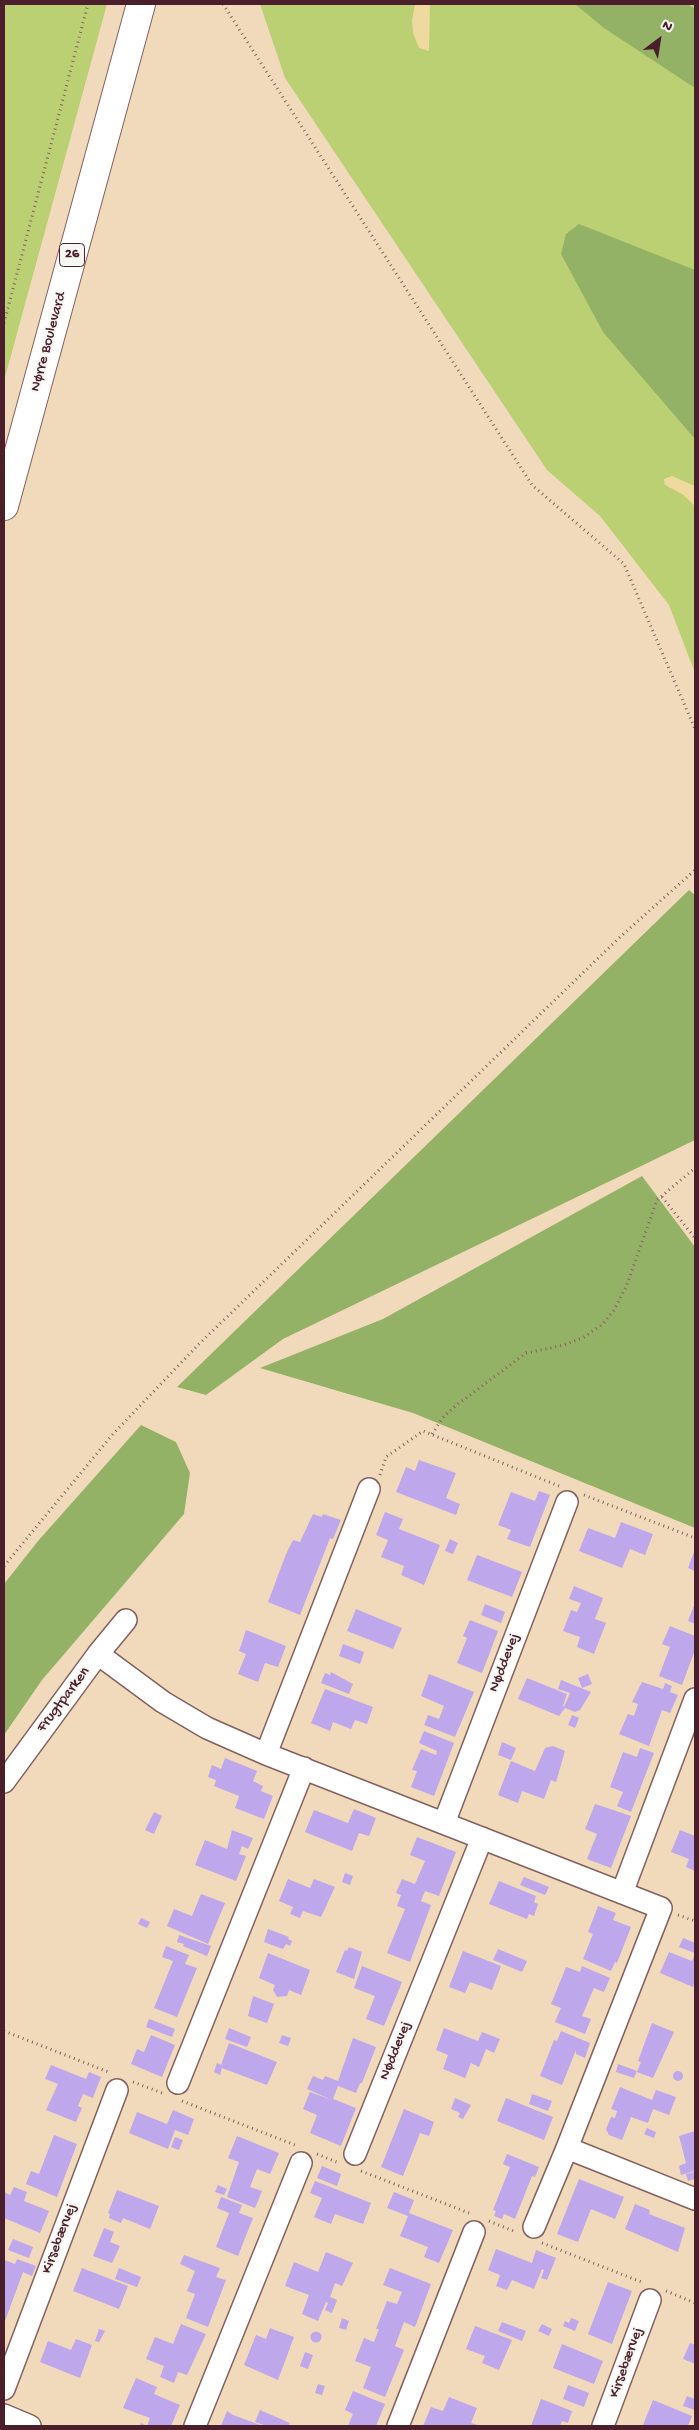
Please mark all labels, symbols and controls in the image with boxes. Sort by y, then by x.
north arrow [634,15,684,65]
text: N [659,17,675,36]
road number: 26 [60,244,84,266]
street label: Nørre Boulevard [27,290,71,394]
street label: Nøddevej [486,1631,524,1695]
street label: Frugtparken [34,1664,94,1736]
street label: Nøddevej [376,2019,416,2083]
street label: Kirsebærvej [38,2201,82,2277]
street label: Kirsebærvej [606,2325,648,2401]

